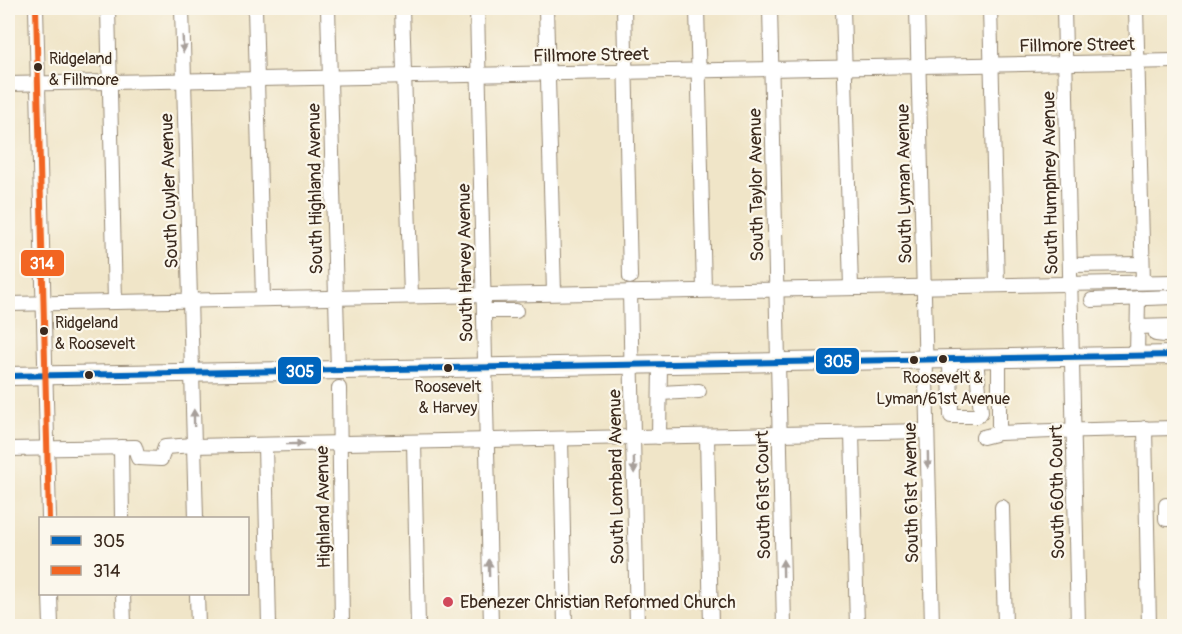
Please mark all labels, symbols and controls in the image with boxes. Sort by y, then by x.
street label: Fillmore Street [1019,33,1136,58]
one-way arrow [179,34,188,53]
street label: Fillmore Street [533,43,650,68]
place label: Ridgeland & Fillmore [49,49,119,90]
marker: Ridgeland & Fillmore [32,61,44,73]
street label: South Humphrey Avenue [1037,91,1064,275]
street label: South Highland Avenue [303,103,328,275]
street label: South Lyman Avenue [892,104,917,264]
street label: South Taylor Avenue [744,108,769,262]
street label: South Cuyler Avenue [155,113,184,269]
street label: South Harvey Avenue [453,183,478,343]
line badge: 314 [20,249,65,277]
text: 314 [30,254,55,274]
place label: Ridgeland & Roosevelt [55,313,136,354]
marker: Ridgeland & Roosevelt [38,325,50,337]
line badge: 305 [815,347,860,375]
text: 305 [824,352,853,372]
marker: Roosevelt & Lyman/61st Avenue [937,353,949,365]
unlabelled marker [908,354,920,366]
line badge: 305 [277,356,322,385]
text: 305 [286,362,315,382]
marker: Roosevelt & Harvey [442,362,454,374]
place label: Roosevelt & Lyman/61st Avenue [876,368,1010,409]
unlabelled marker [83,369,95,381]
place label: Roosevelt & Harvey [415,377,482,418]
street label: South Lombard Avenue [603,389,630,565]
one-way arrow [189,409,199,428]
street label: South 61st Avenue [899,422,924,564]
street label: South 60th Court [1045,424,1070,560]
street label: South 61st Court [751,430,776,560]
one-way arrow [285,439,304,449]
street label: Highland Avenue [311,445,336,569]
one-way arrow [923,451,933,470]
one-way arrow [629,456,639,475]
legend [39,517,249,595]
text: 305 [93,530,125,553]
one-way arrow [485,559,494,578]
one-way arrow [778,559,788,578]
text: 314 [93,560,121,583]
place label: Ebenezer Christian Reformed Church [460,591,736,614]
marker: Ebenezer Christian Reformed Church [441,595,455,609]

